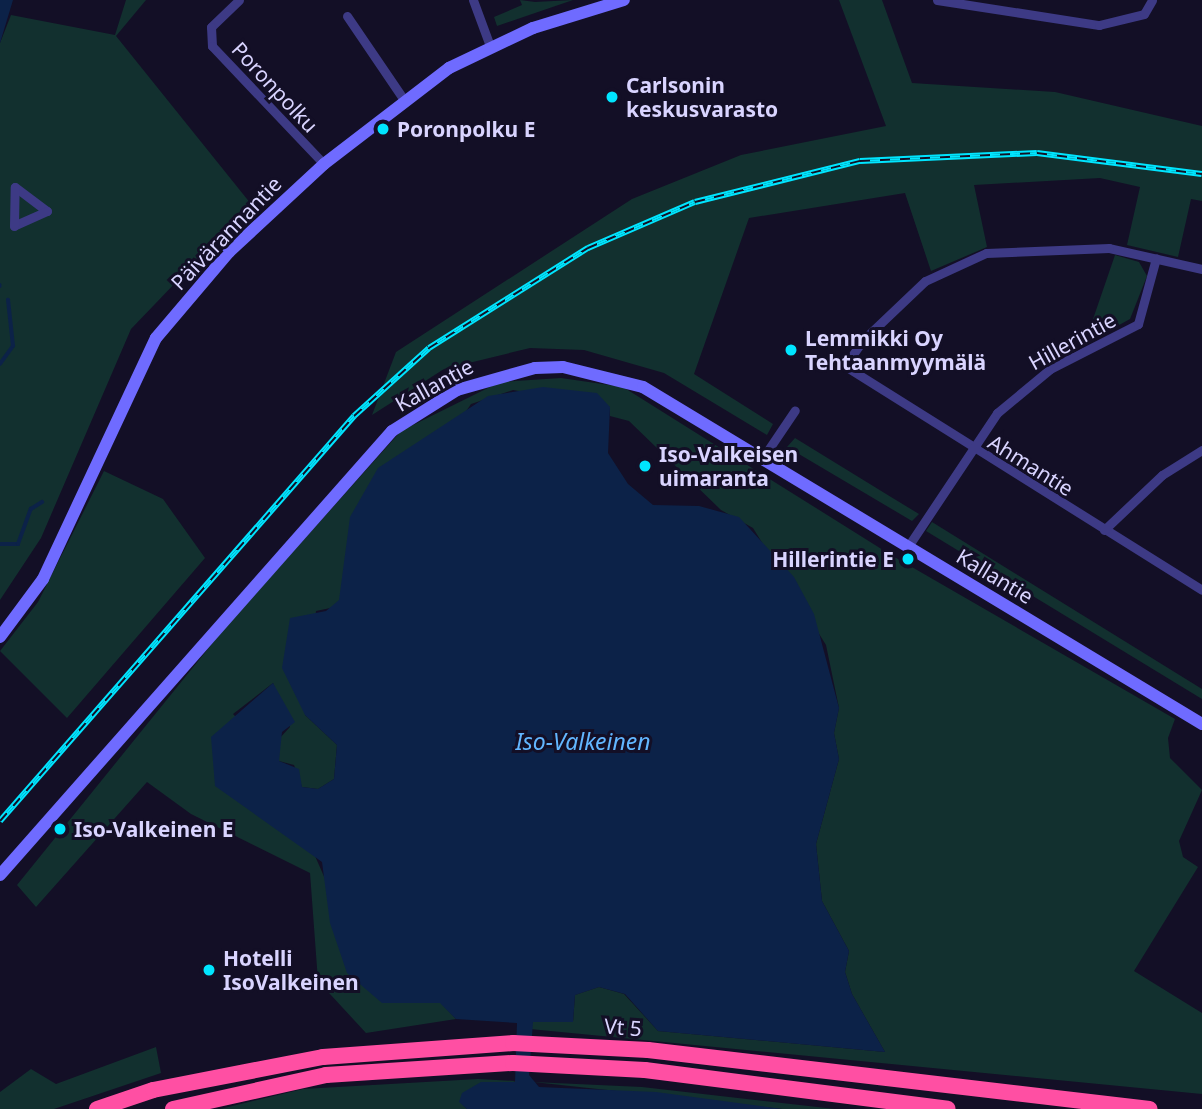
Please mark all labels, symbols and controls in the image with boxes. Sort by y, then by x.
street label: Poronpolku [227,37,323,137]
place label: Carlsonin keskusvarasto [626,72,778,122]
marker: Carlsonin keskusvarasto [604,89,620,105]
place label: Poronpolku E [397,116,535,142]
marker: Poronpolku E [375,121,391,137]
street label: Päivärannantie [166,171,286,295]
street label: Hillerintie [1024,307,1120,375]
place label: Lemmikki Oy Tehtaanmyymälä [805,325,986,375]
marker: Lemmikki Oy Tehtaanmyymälä [783,342,799,358]
street label: Kallantie [391,353,477,417]
street label: Ahmantie [984,429,1078,501]
place label: Iso-Valkeisen uimaranta [659,441,798,491]
marker: Iso-Valkeisen uimaranta [637,458,653,474]
street label: Kallantie [952,543,1038,609]
place label: Hillerintie E [772,546,894,572]
marker: Hillerintie E [900,551,916,567]
water label: Iso-Valkeinen [515,727,651,755]
place label: Iso-Valkeinen E [74,816,234,842]
marker: Iso-Valkeinen E [52,821,68,837]
place label: Hotelli IsoValkeinen [223,945,359,995]
marker: Hotelli IsoValkeinen [201,962,217,978]
street label: Vt 5 [603,1013,643,1041]

